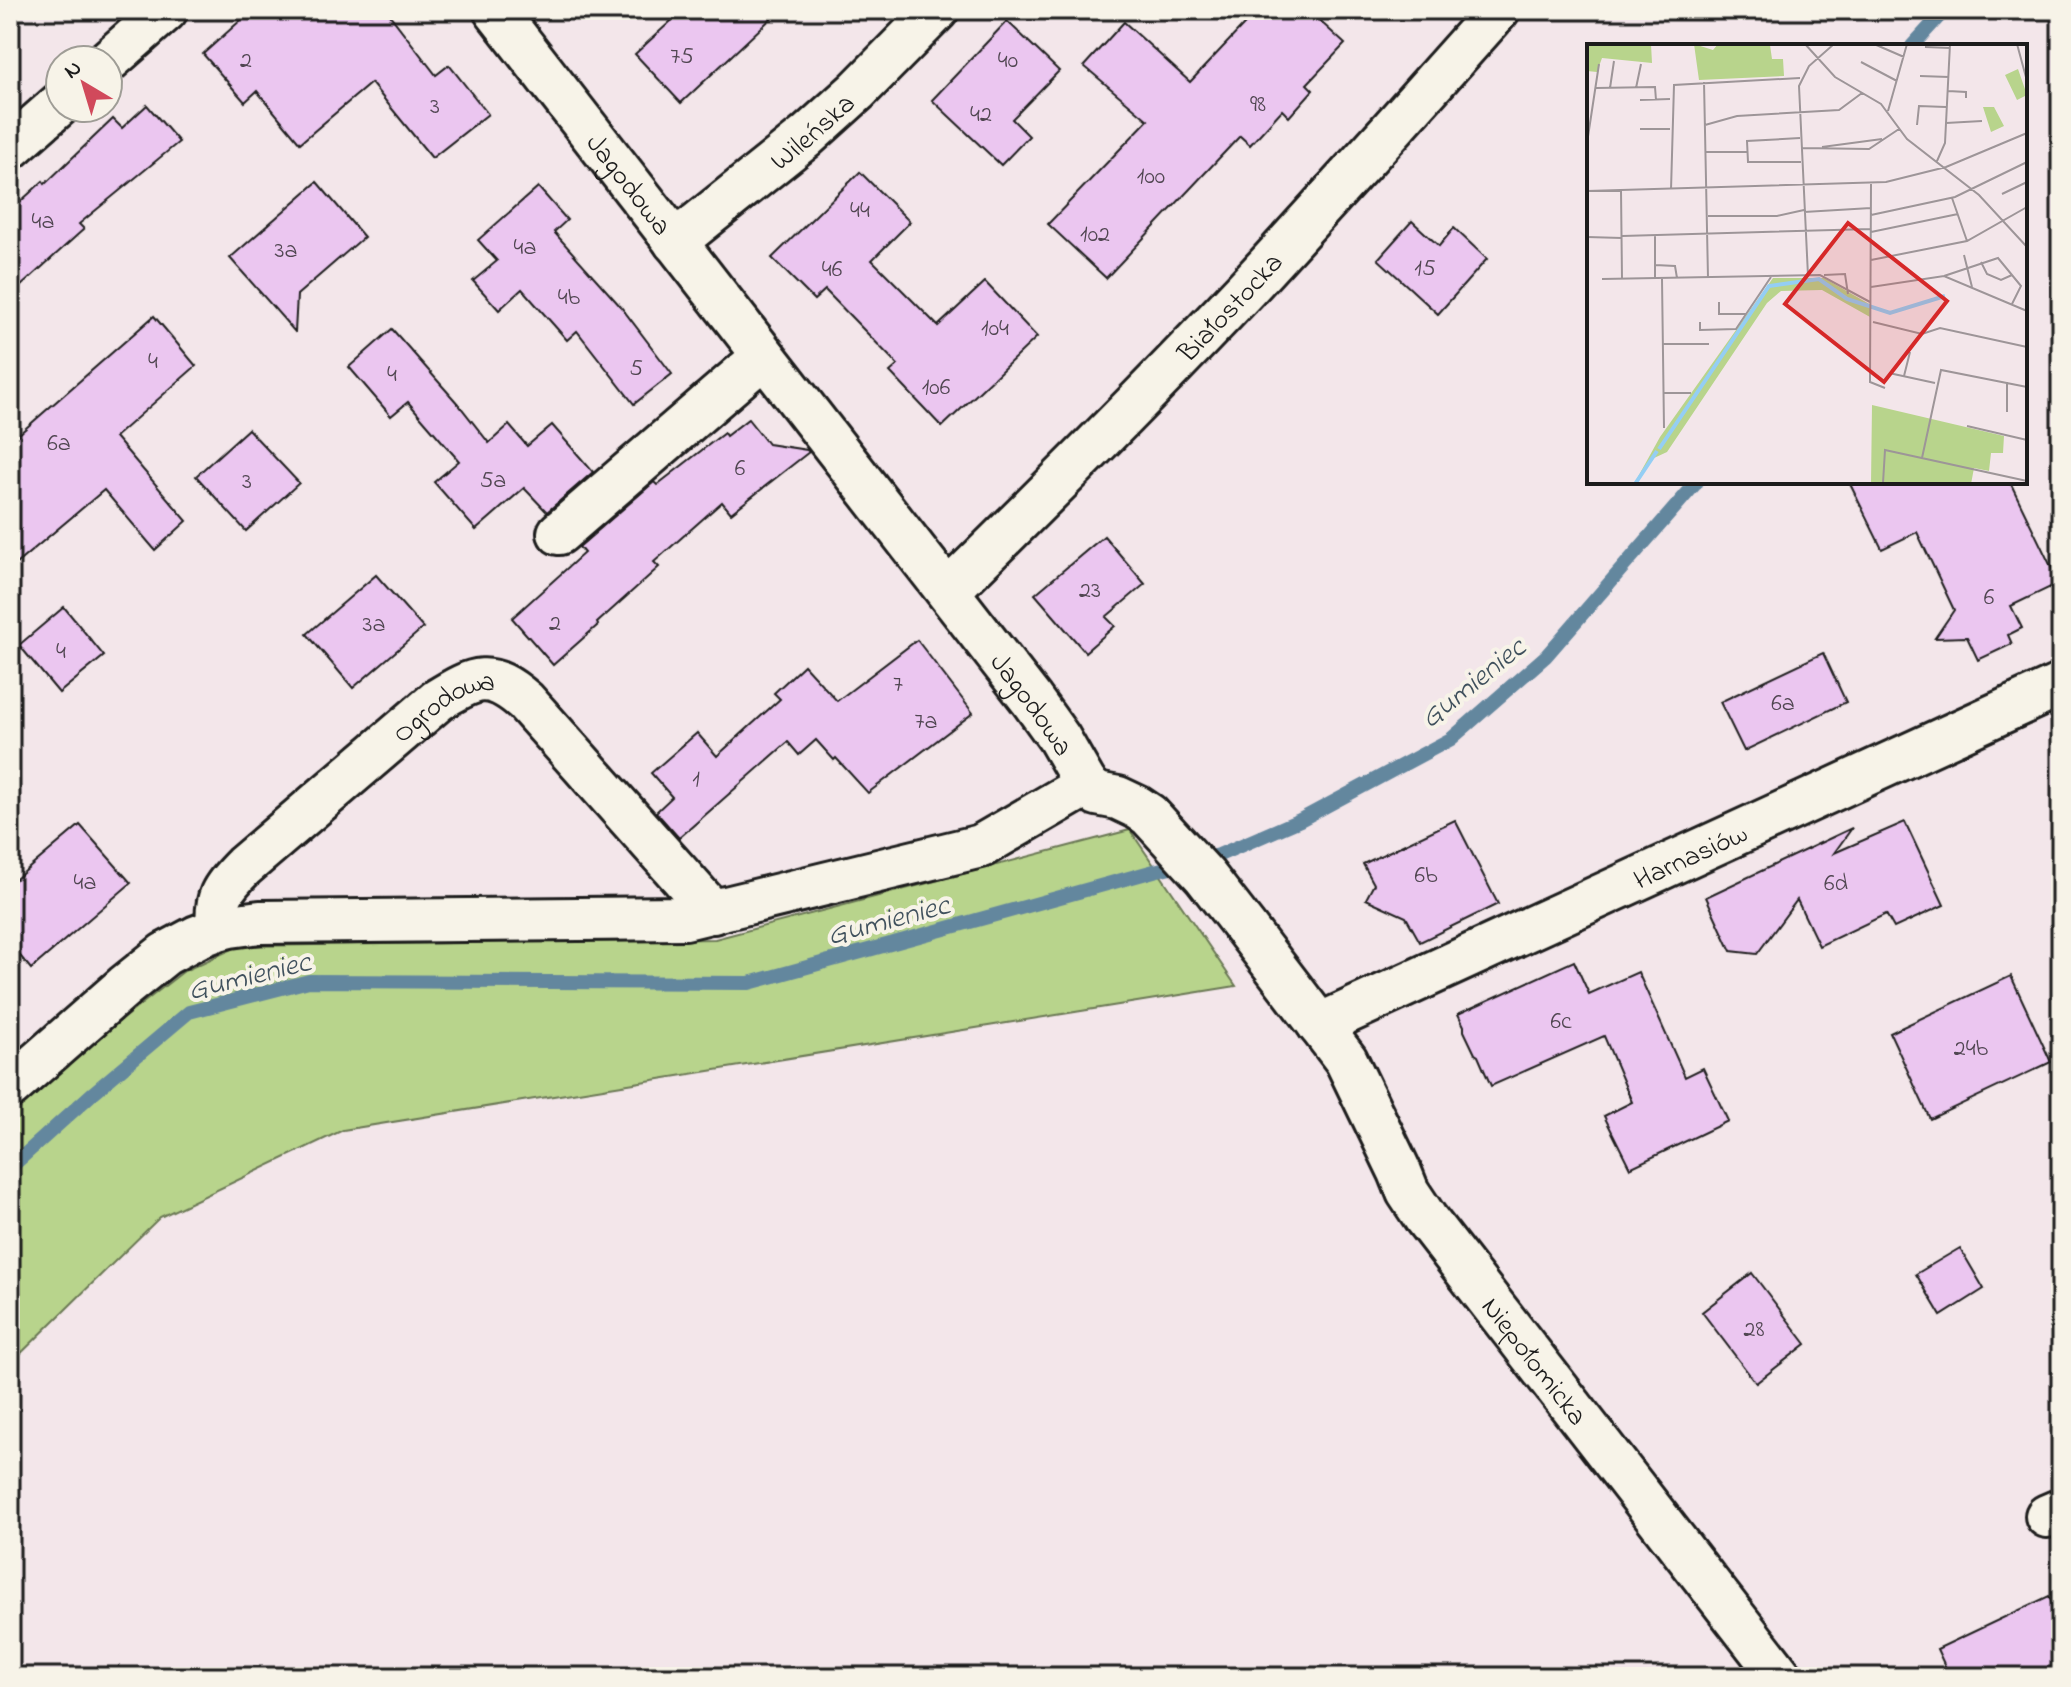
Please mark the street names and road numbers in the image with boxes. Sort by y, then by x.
street label: Wileńska [762,85,866,182]
street label: Jagodowa [574,126,680,246]
street label: Białostocka [1169,245,1294,374]
street label: Jagodowa [978,645,1082,765]
street label: Ogrodowa [384,663,497,755]
street label: Harnasiów [1628,814,1755,902]
street label: Niepołomicka [1470,1289,1596,1436]

